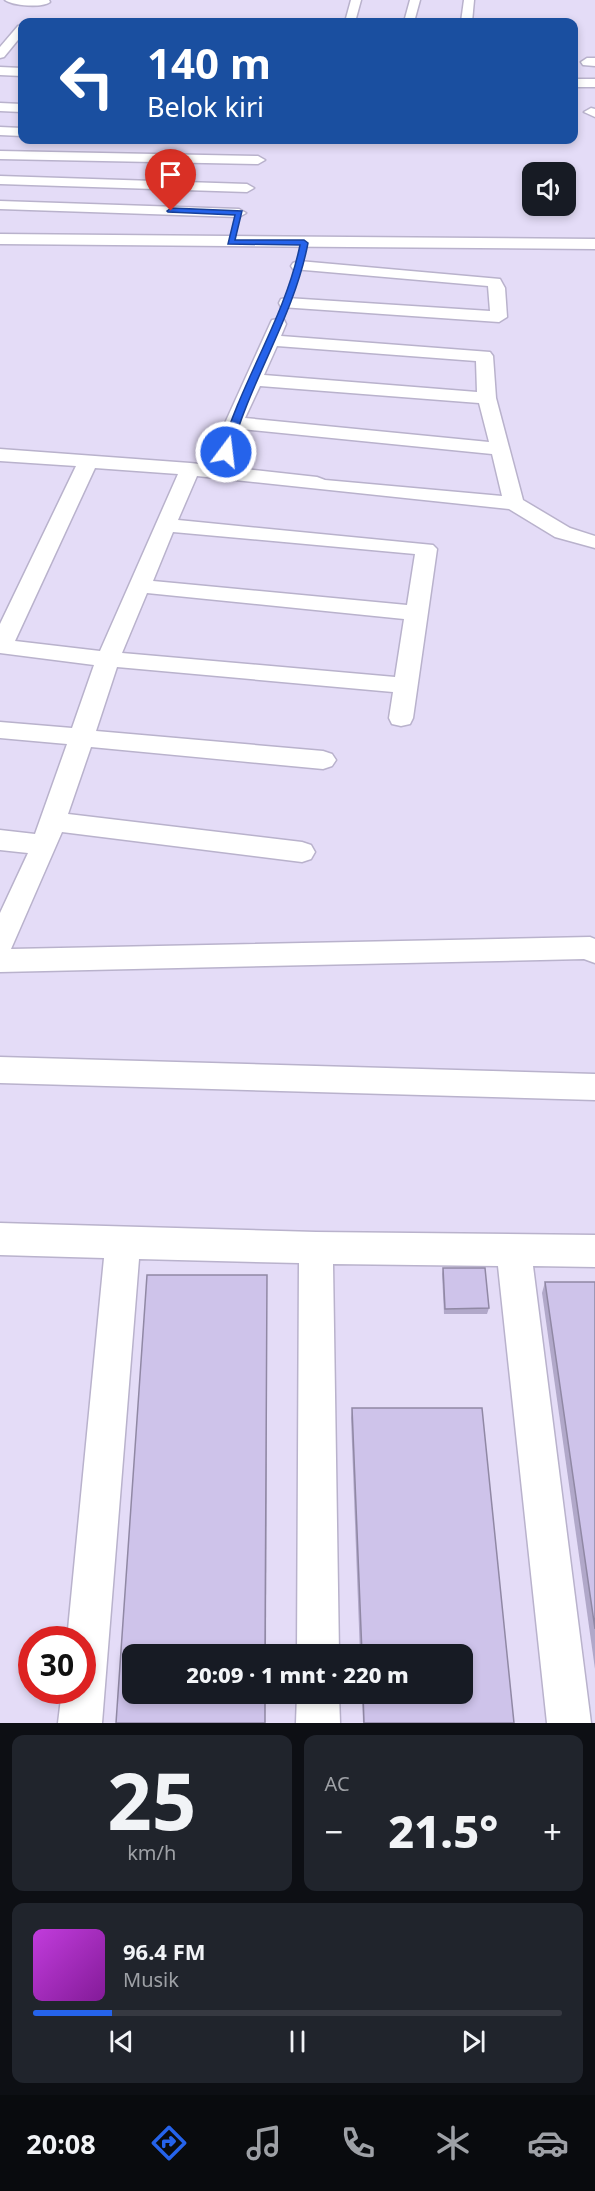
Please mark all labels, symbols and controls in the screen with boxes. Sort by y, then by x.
text: 140 m [147,34,271,91]
icon: left [48,42,126,120]
text: Belok kiri [147,88,264,125]
pin [145,149,196,211]
icon: arrive [154,158,187,191]
map controls [522,162,576,216]
button: sound [522,162,576,216]
position arrow [194,420,258,484]
speed limit sign: 30 [18,1626,96,1704]
text: 20:09 · 1 mnt · 220 m [186,1659,409,1689]
text: 25 [107,1747,196,1853]
text: AC [325,1770,350,1797]
text: 21.5° [388,1800,498,1861]
text: − [325,1809,343,1854]
text: + [543,1809,562,1854]
text: km/h [127,1839,176,1866]
text: 96.4 FM [123,1936,205,1966]
text: Musik [123,1966,179,1993]
icon: previous [105,2025,138,2058]
icon: pause [281,2025,314,2058]
icon: next [457,2025,490,2058]
icon: directions [148,2122,190,2164]
icon: music [243,2122,285,2164]
icon: phone [337,2122,379,2164]
icon: climate [432,2122,474,2164]
icon: car [527,2122,569,2164]
text: 20:08 [26,2125,96,2162]

